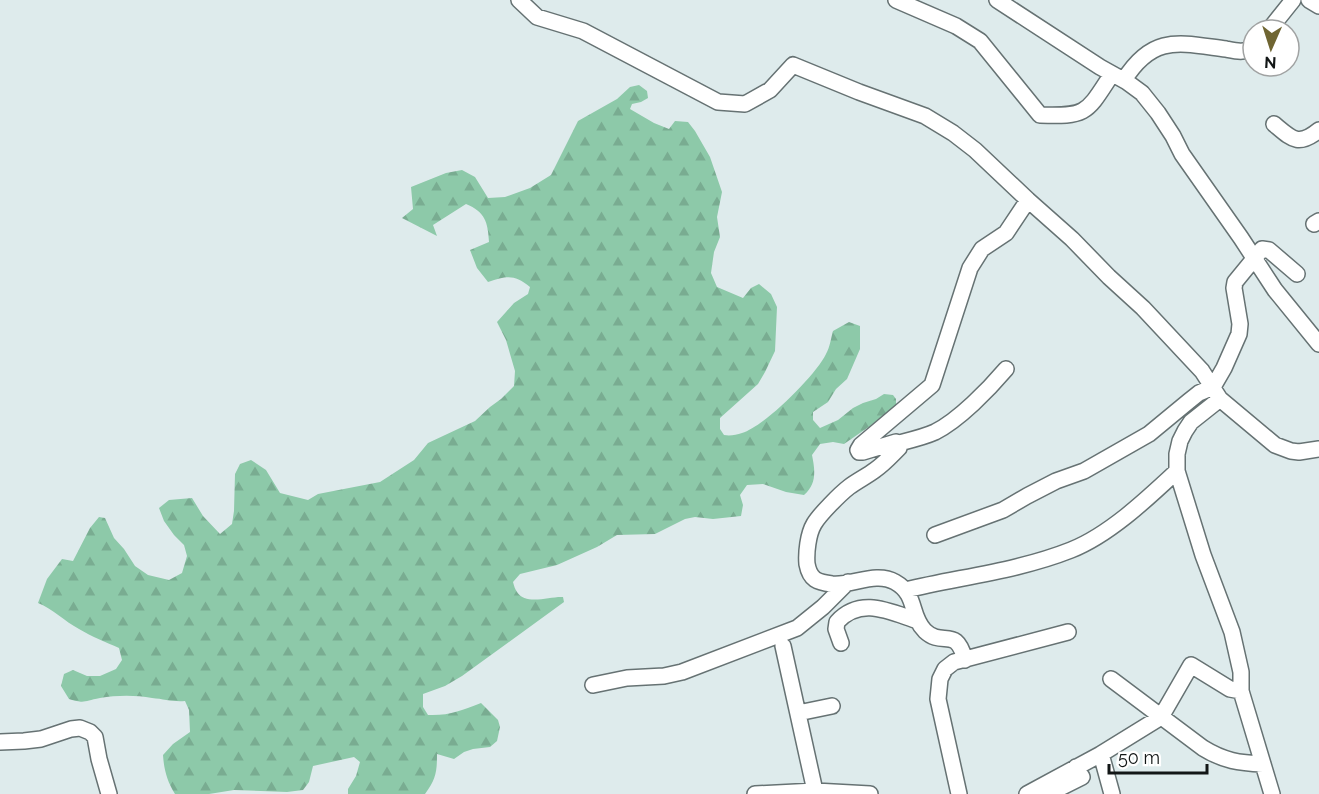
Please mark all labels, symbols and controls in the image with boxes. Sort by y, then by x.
north arrow [1241,18,1301,78]
text: N [1264,53,1277,72]
scale bar [1109,737,1206,775]
text: 50 m [1118,747,1160,768]

